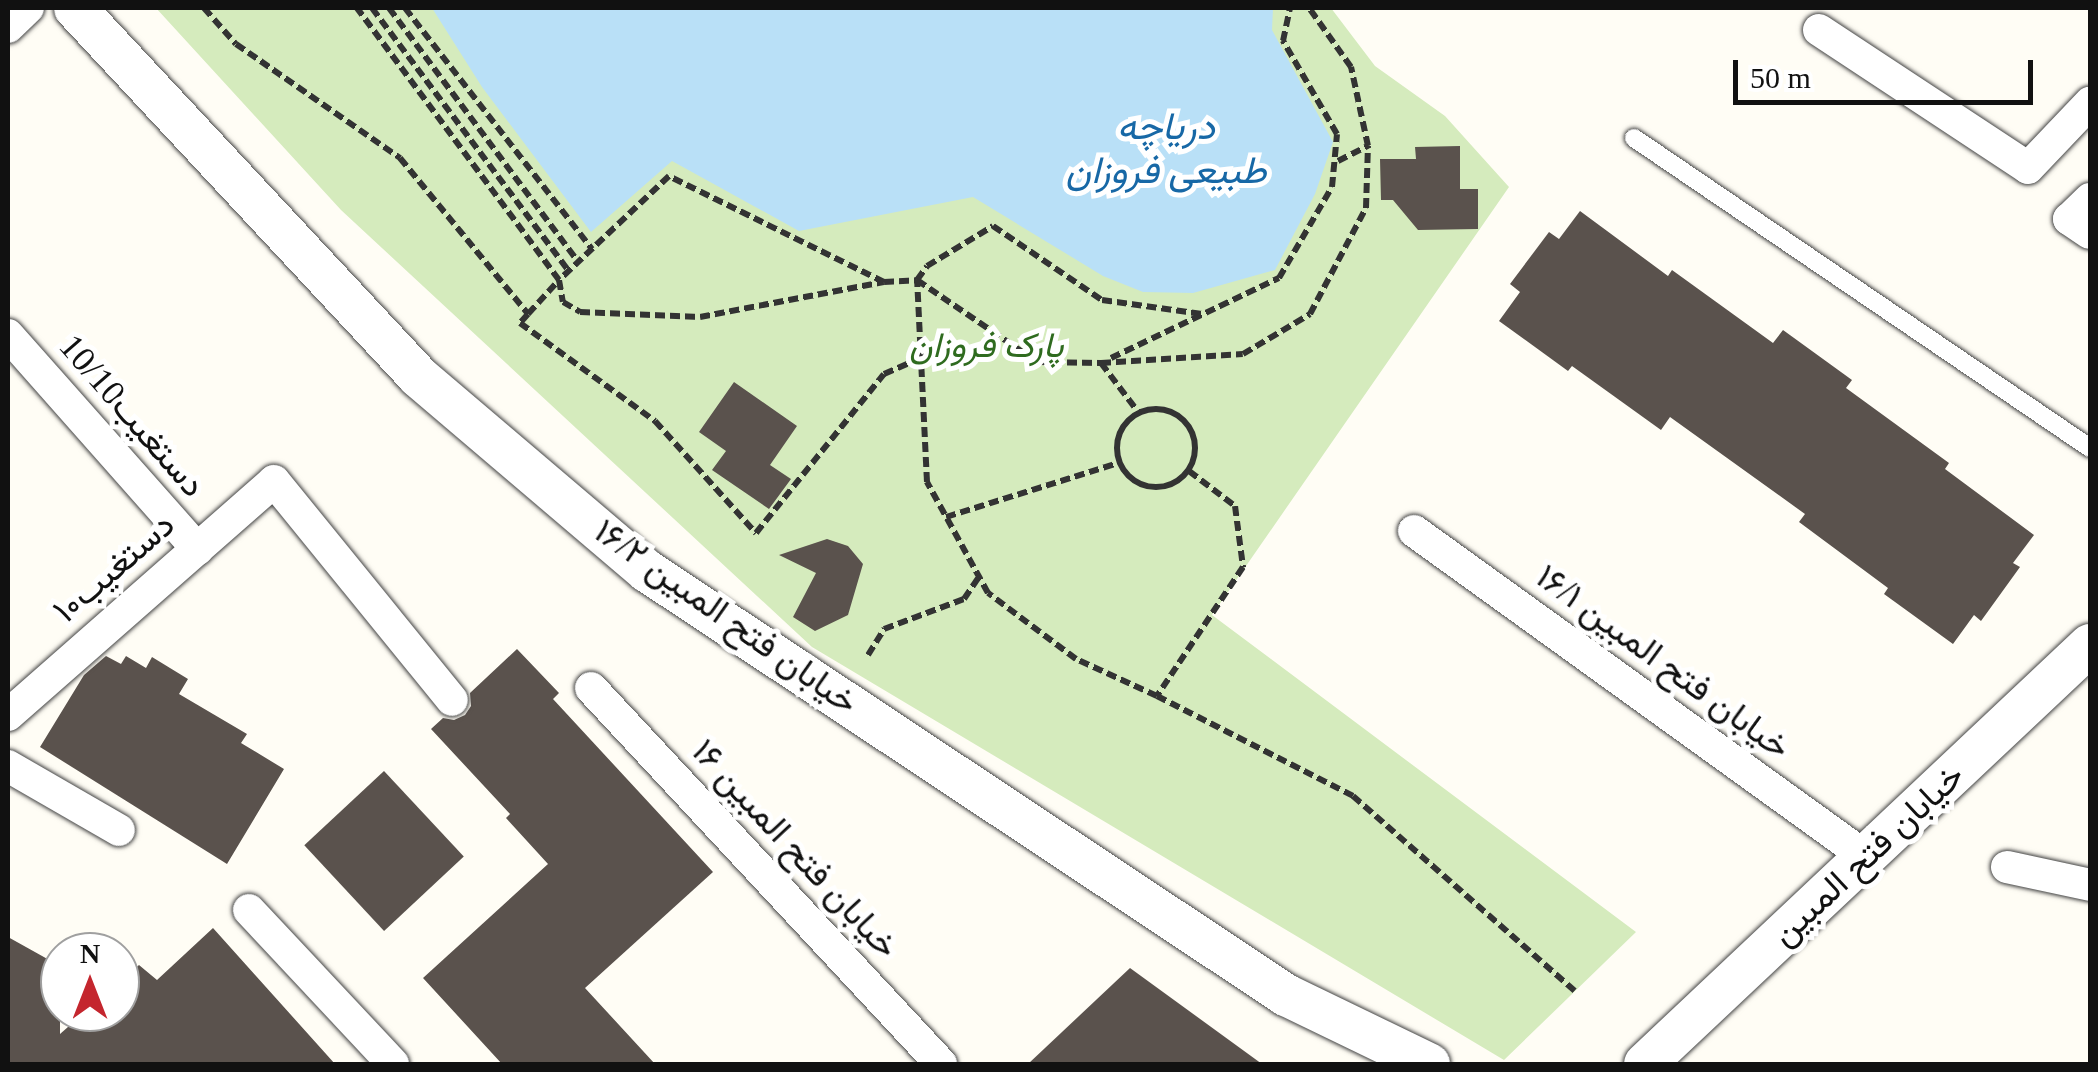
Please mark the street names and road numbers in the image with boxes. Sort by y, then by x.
street label: 10/10دستغیب [50,326,214,506]
street label: دستغیب۱۰ [45,504,183,632]
street label: خیابان فتح المبین ۱۶/۲ [586,510,866,724]
street label: خیابان فتح المبین ۱۶/۱ [1528,556,1798,768]
street label: خیابان فتح المبین ۱۶ [683,731,907,967]
street label: خیابان فتح المبین [1763,755,1973,955]

